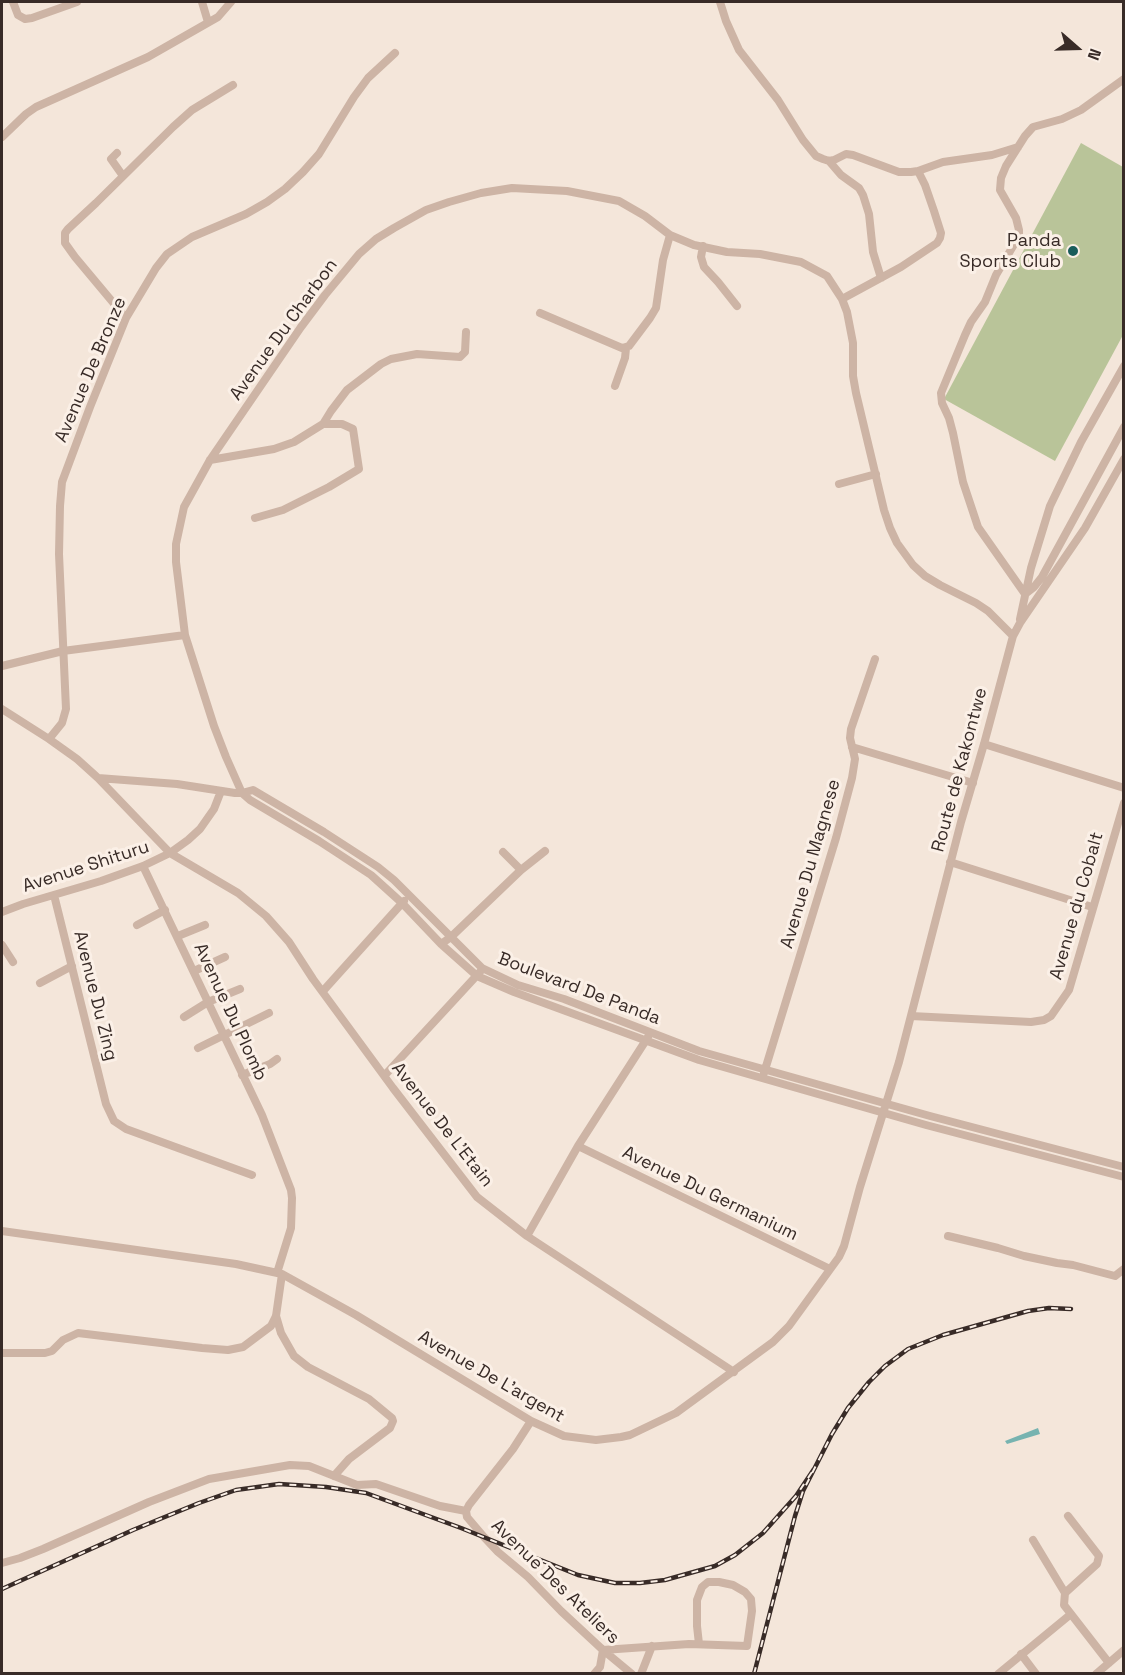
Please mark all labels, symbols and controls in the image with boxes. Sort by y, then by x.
north arrow [1047,18,1107,78]
text: N [1083,46,1106,63]
place label: Panda Sports Club [959,230,1061,272]
marker: Panda Sports Club [1066,244,1080,258]
street label: Avenue Du Charbon [226,255,342,405]
street label: Avenue De Bronze [51,294,131,446]
street label: Route de Kakontwe [928,685,992,855]
street label: Avenue Du Magnese [777,777,845,951]
street label: Avenue du Cobalt [1046,830,1108,982]
street label: Avenue Shituru [20,836,152,898]
street label: Avenue Du Zing [68,929,122,1063]
street label: Avenue Du Plomb [189,940,271,1084]
street label: Boulevard De Panda [495,948,663,1030]
street label: Avenue De L'Etain [387,1058,497,1192]
street label: Avenue Du Germanium [619,1142,801,1246]
street label: Avenue De L'argent [414,1326,568,1428]
street label: Avenue Des Ateliers [486,1515,624,1649]

